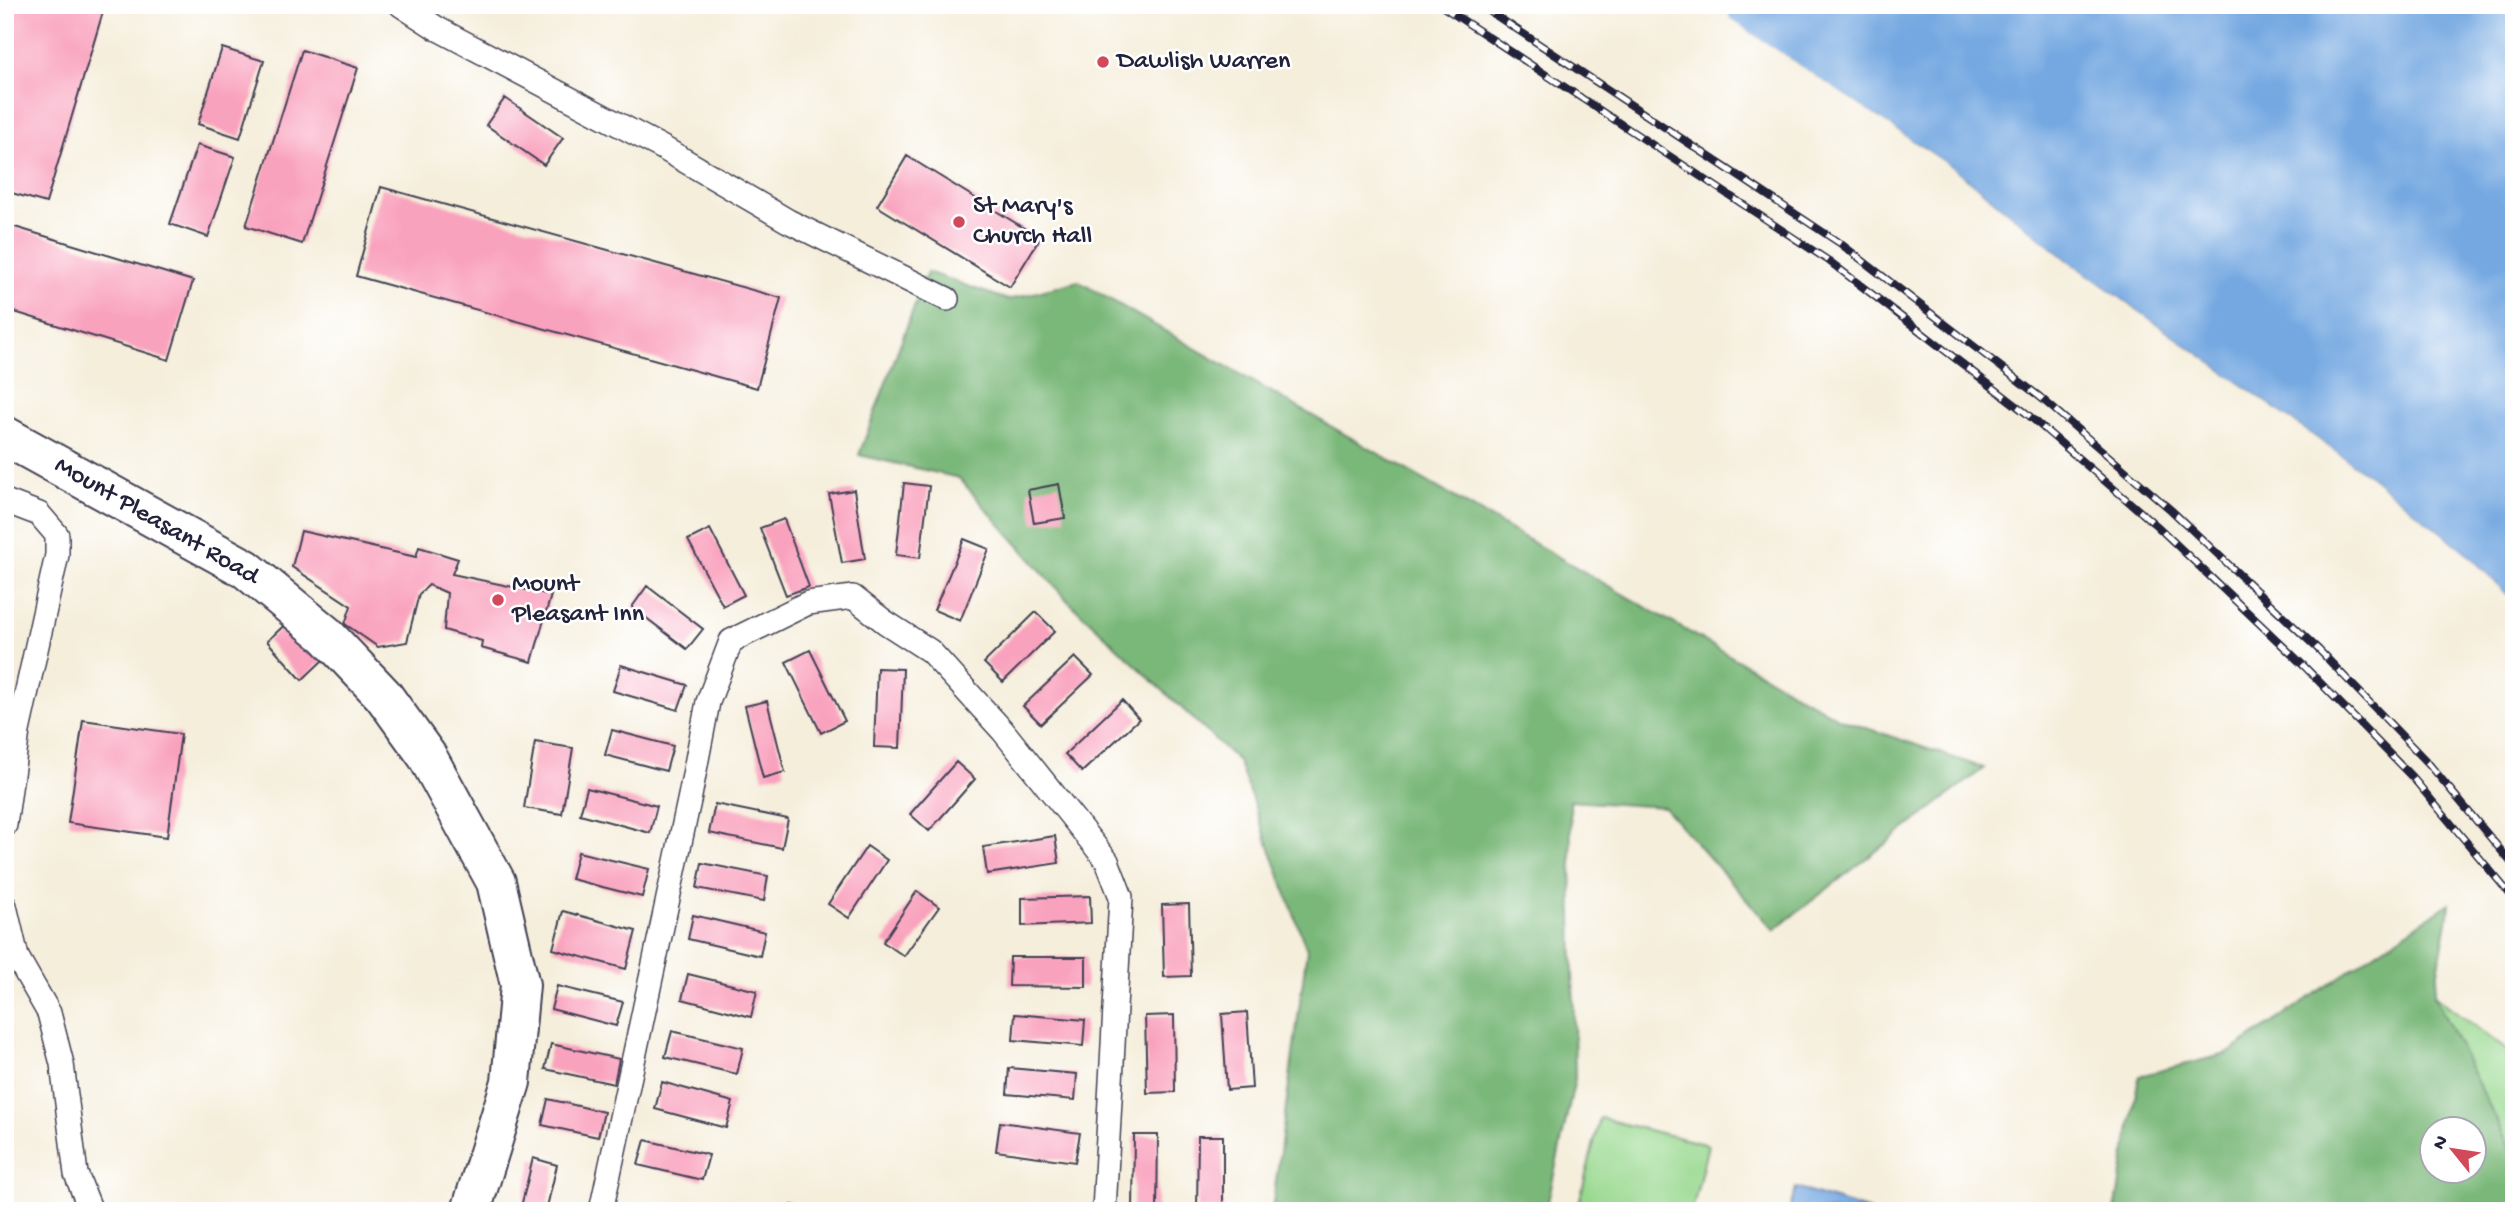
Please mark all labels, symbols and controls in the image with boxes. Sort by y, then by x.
place label: Dawlish Warren [1115,47,1291,78]
marker: Dawlish Warren [1095,54,1111,70]
place label: St Mary's Church Hall [973,192,1092,253]
marker: St Mary's Church Hall [951,214,967,230]
street label: Mount Pleasant Road [48,451,265,594]
place label: Mount Pleasant Inn [511,570,645,631]
marker: Mount Pleasant Inn [490,592,506,608]
north arrow [2418,1114,2488,1184]
text: N [2428,1132,2454,1154]

